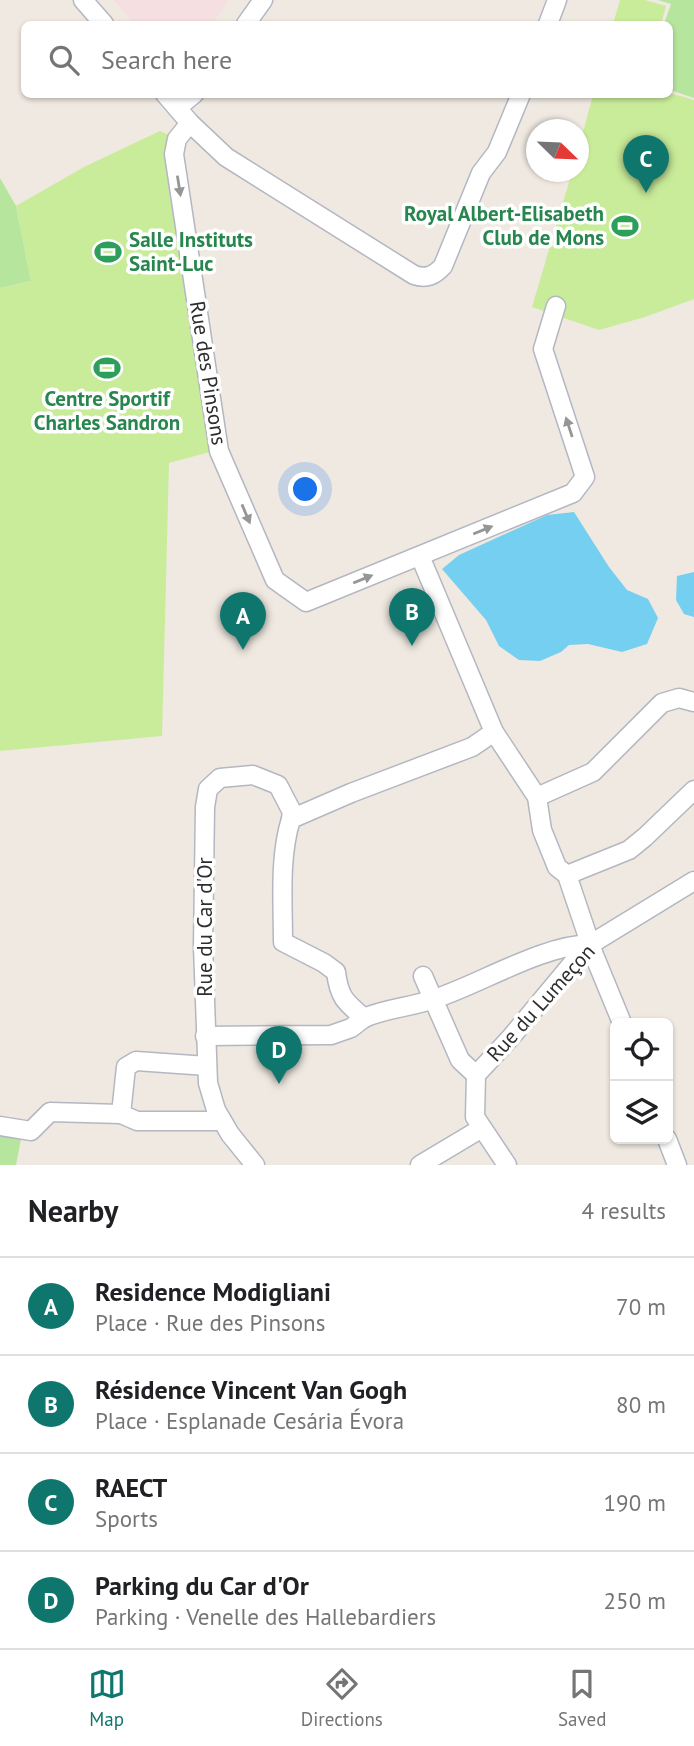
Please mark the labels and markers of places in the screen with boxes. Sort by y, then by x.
pin: C [623,135,669,193]
place label: Royal Albert-Elisabeth Club de Mons [404,200,604,251]
sports icon: Royal Albert-Elisabeth Club de Mons [610,211,640,241]
place label: Salle Instituts Saint-Luc [129,226,253,277]
sports icon: Salle Instituts Saint-Luc [93,237,123,267]
sports icon: Centre Sportif Charles Sandron [92,353,122,383]
place label: Centre Sportif Charles Sandron [34,385,180,436]
pin: B [389,588,435,646]
pin: A [220,592,266,650]
pin: D [256,1026,302,1084]

